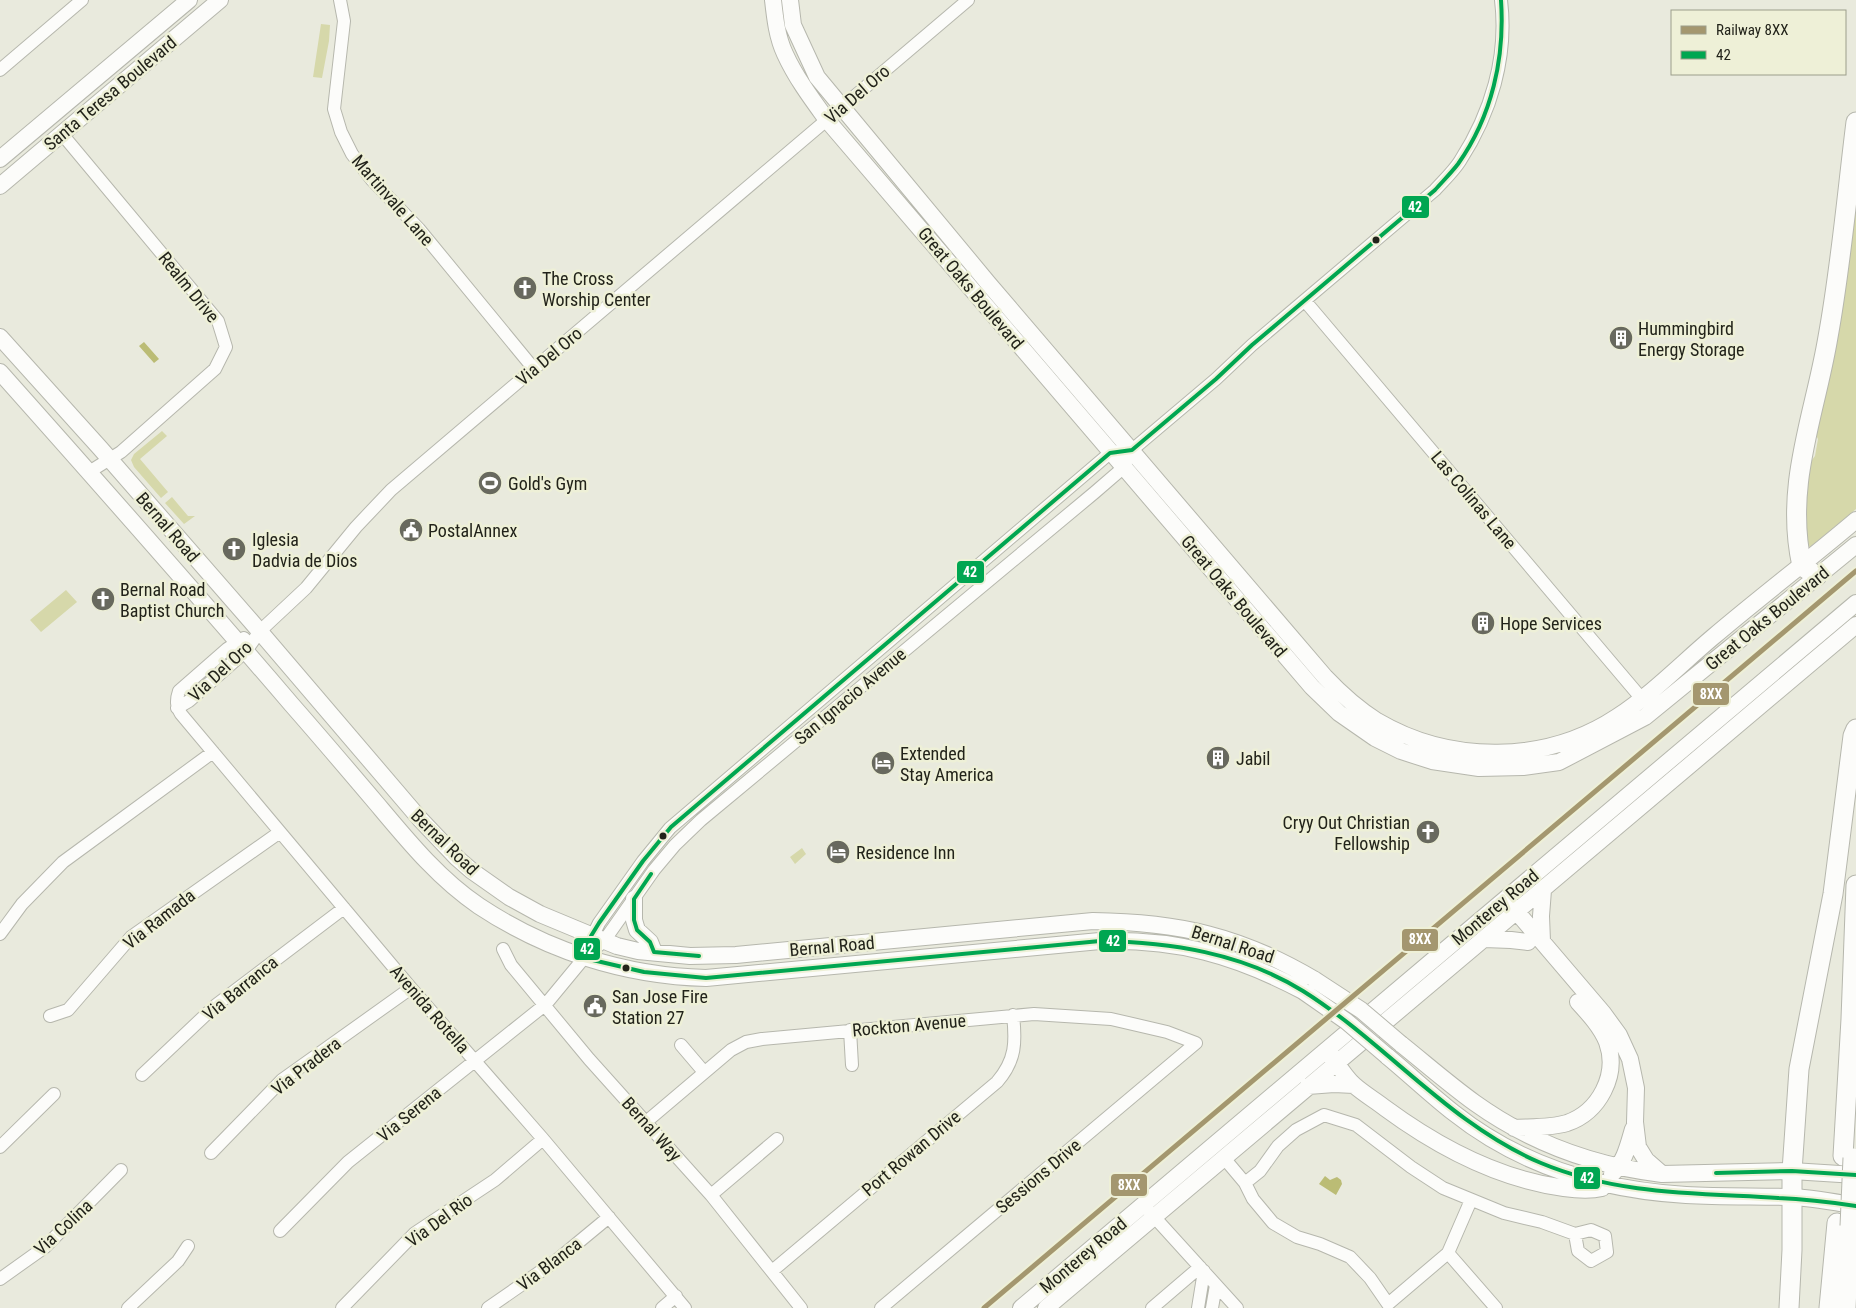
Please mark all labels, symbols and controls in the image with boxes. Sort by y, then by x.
legend [1671,10,1846,75]
text: Railway 8XX [1716,21,1789,39]
street label: Santa Teresa Boulevard [39,31,181,155]
text: 42 [1716,46,1731,64]
street label: Via Del Oro [820,60,894,128]
street label: Martinvale Lane [348,150,438,250]
line badge: 42 [1401,195,1430,219]
text: 42 [1408,199,1422,215]
street label: Great Oaks Boulevard [914,223,1028,353]
unlabelled marker [1371,235,1381,245]
street label: Realm Drive [154,248,224,326]
place label: The Cross Worship Center [542,268,651,310]
church icon: The Cross Worship Center [512,275,538,301]
place label: Hummingbird Energy Storage [1638,318,1745,360]
street label: Via Del Oro [512,323,586,389]
building icon: Hummingbird Energy Storage [1608,325,1634,351]
street label: Las Colinas Lane [1427,447,1521,553]
sports icon: Gold's Gym [477,470,503,496]
place label: Gold's Gym [508,473,587,494]
street label: Bernal Road [132,488,204,566]
public building icon: PostalAnnex [398,517,424,543]
place label: PostalAnnex [428,520,517,541]
place label: Iglesia Dadvia de Dios [252,529,358,571]
street label: Great Oaks Boulevard [1177,531,1291,661]
church icon: Iglesia Dadvia de Dios [221,536,247,562]
line badge: 42 [956,560,985,584]
street label: Great Oaks Boulevard [1701,562,1833,674]
text: 42 [963,564,977,580]
place label: Bernal Road Baptist Church [120,579,224,621]
church icon: Bernal Road Baptist Church [90,586,116,612]
building icon: Hope Services [1470,610,1496,636]
place label: Hope Services [1500,613,1602,634]
street label: Via Del Oro [184,636,256,706]
street label: San Ignacio Avenue [790,643,910,749]
line badge: 8XX [1692,682,1730,706]
text: 8XX [1700,686,1723,702]
place label: Extended Stay America [900,743,994,785]
building icon: Jabil [1205,745,1231,771]
place label: Jabil [1236,748,1270,769]
hotel icon: Extended Stay America [870,750,896,776]
street label: Bernal Road [407,805,483,879]
place label: Cryy Out Christian Fellowship [1283,812,1410,854]
church icon: Cryy Out Christian Fellowship [1415,819,1441,845]
unlabelled marker [658,831,668,841]
hotel icon: Residence Inn [825,839,851,865]
place label: Residence Inn [856,842,955,863]
street label: Monterey Road [1447,865,1543,949]
street label: Via Ramada [119,885,199,953]
street label: Bernal Road [1189,921,1277,967]
line badge: 8XX [1401,928,1439,952]
line badge: 42 [1098,929,1127,953]
text: 8XX [1409,931,1432,947]
street label: Bernal Road [788,932,876,960]
text: 42 [1106,933,1120,949]
line badge: 42 [573,937,601,961]
text: 42 [580,941,594,957]
street label: Via Barranca [198,951,282,1025]
street label: Avenida Rotella [386,961,474,1057]
unlabelled marker [621,963,631,973]
place label: San Jose Fire Station 27 [612,986,708,1028]
public building icon: San Jose Fire Station 27 [582,993,608,1019]
street label: Rockton Avenue [851,1010,967,1040]
street label: Via Pradera [267,1033,345,1099]
street label: Via Serena [373,1082,445,1146]
street label: Bernal Way [618,1093,686,1166]
street label: Port Rowan Drive [858,1106,964,1200]
street label: Sessions Drive [991,1134,1085,1218]
line badge: 42 [1573,1166,1601,1190]
text: 42 [1580,1170,1594,1186]
line badge: 8XX [1110,1173,1148,1197]
text: 8XX [1118,1177,1141,1193]
street label: Via Del Rio [402,1189,476,1251]
street label: Via Colina [30,1195,96,1259]
street label: Monterey Road [1035,1213,1131,1297]
street label: Via Blanca [513,1233,585,1295]

